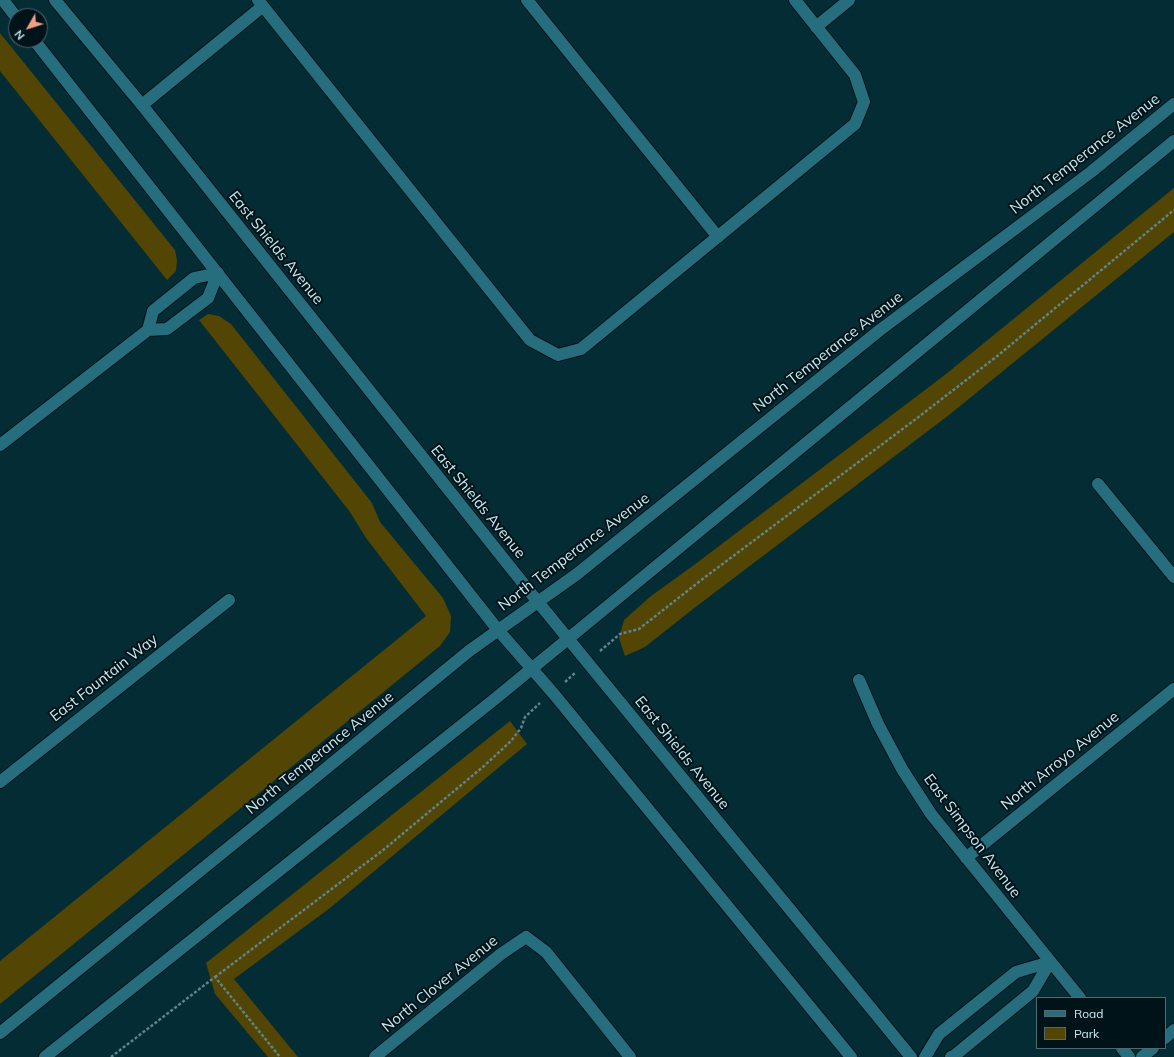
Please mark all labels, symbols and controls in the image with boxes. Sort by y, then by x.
north arrow [8,8,48,48]
text: N [11,27,28,43]
street label: North Temperance Avenue [1007,90,1163,218]
street label: East Shields Avenue [225,188,327,308]
street label: North Temperance Avenue [750,288,906,416]
street label: East Shields Avenue [427,442,529,562]
street label: North Temperance Avenue [495,489,653,615]
street label: East Fountain Way [47,630,161,726]
street label: North Temperance Avenue [243,688,397,818]
street label: East Shields Avenue [631,693,733,813]
street label: North Arroyo Avenue [997,708,1123,814]
street label: East Simpson Avenue [920,771,1024,901]
street label: North Clover Avenue [379,932,501,1036]
legend [1036,997,1166,1049]
text: Road [1074,1006,1103,1021]
text: Park [1074,1026,1099,1041]

